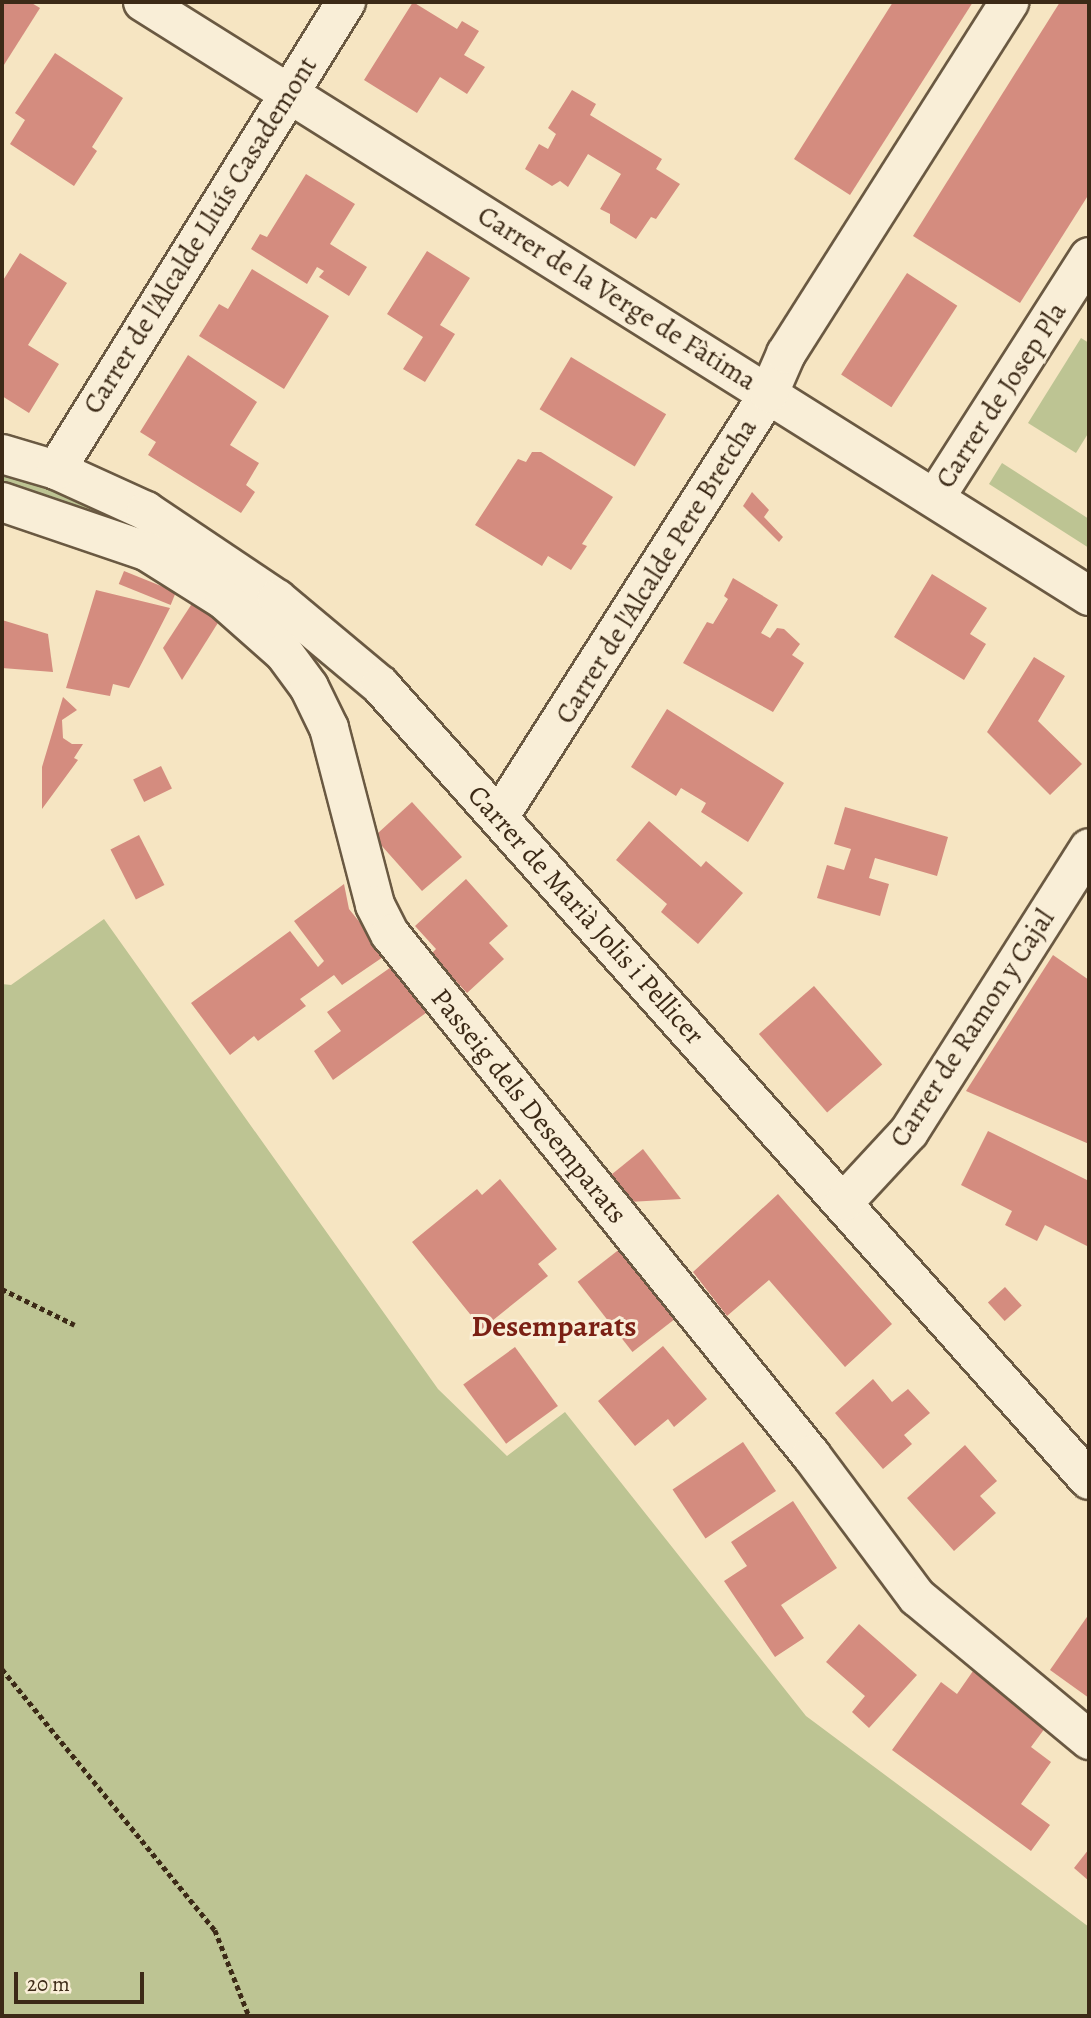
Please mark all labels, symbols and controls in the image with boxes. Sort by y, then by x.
street label: Carrer de l'Alcalde Lluís Casademont [76,50,324,420]
street label: Carrer de la Verge de Fàtima [471,198,763,398]
street label: Carrer de Josep Pla [928,296,1074,494]
street label: Carrer de l'Alcalde Pere Bretcha [548,412,764,730]
street label: Carrer de Marià Jolis i Pellicer [461,778,711,1052]
street label: Carrer de Ramon y Cajal [883,903,1061,1153]
street label: Passeig dels Desemparats [424,982,634,1230]
district label: Desemparats [471,1308,637,1344]
scale bar [18,1958,147,2002]
text: 20 m [27,1970,70,1998]

